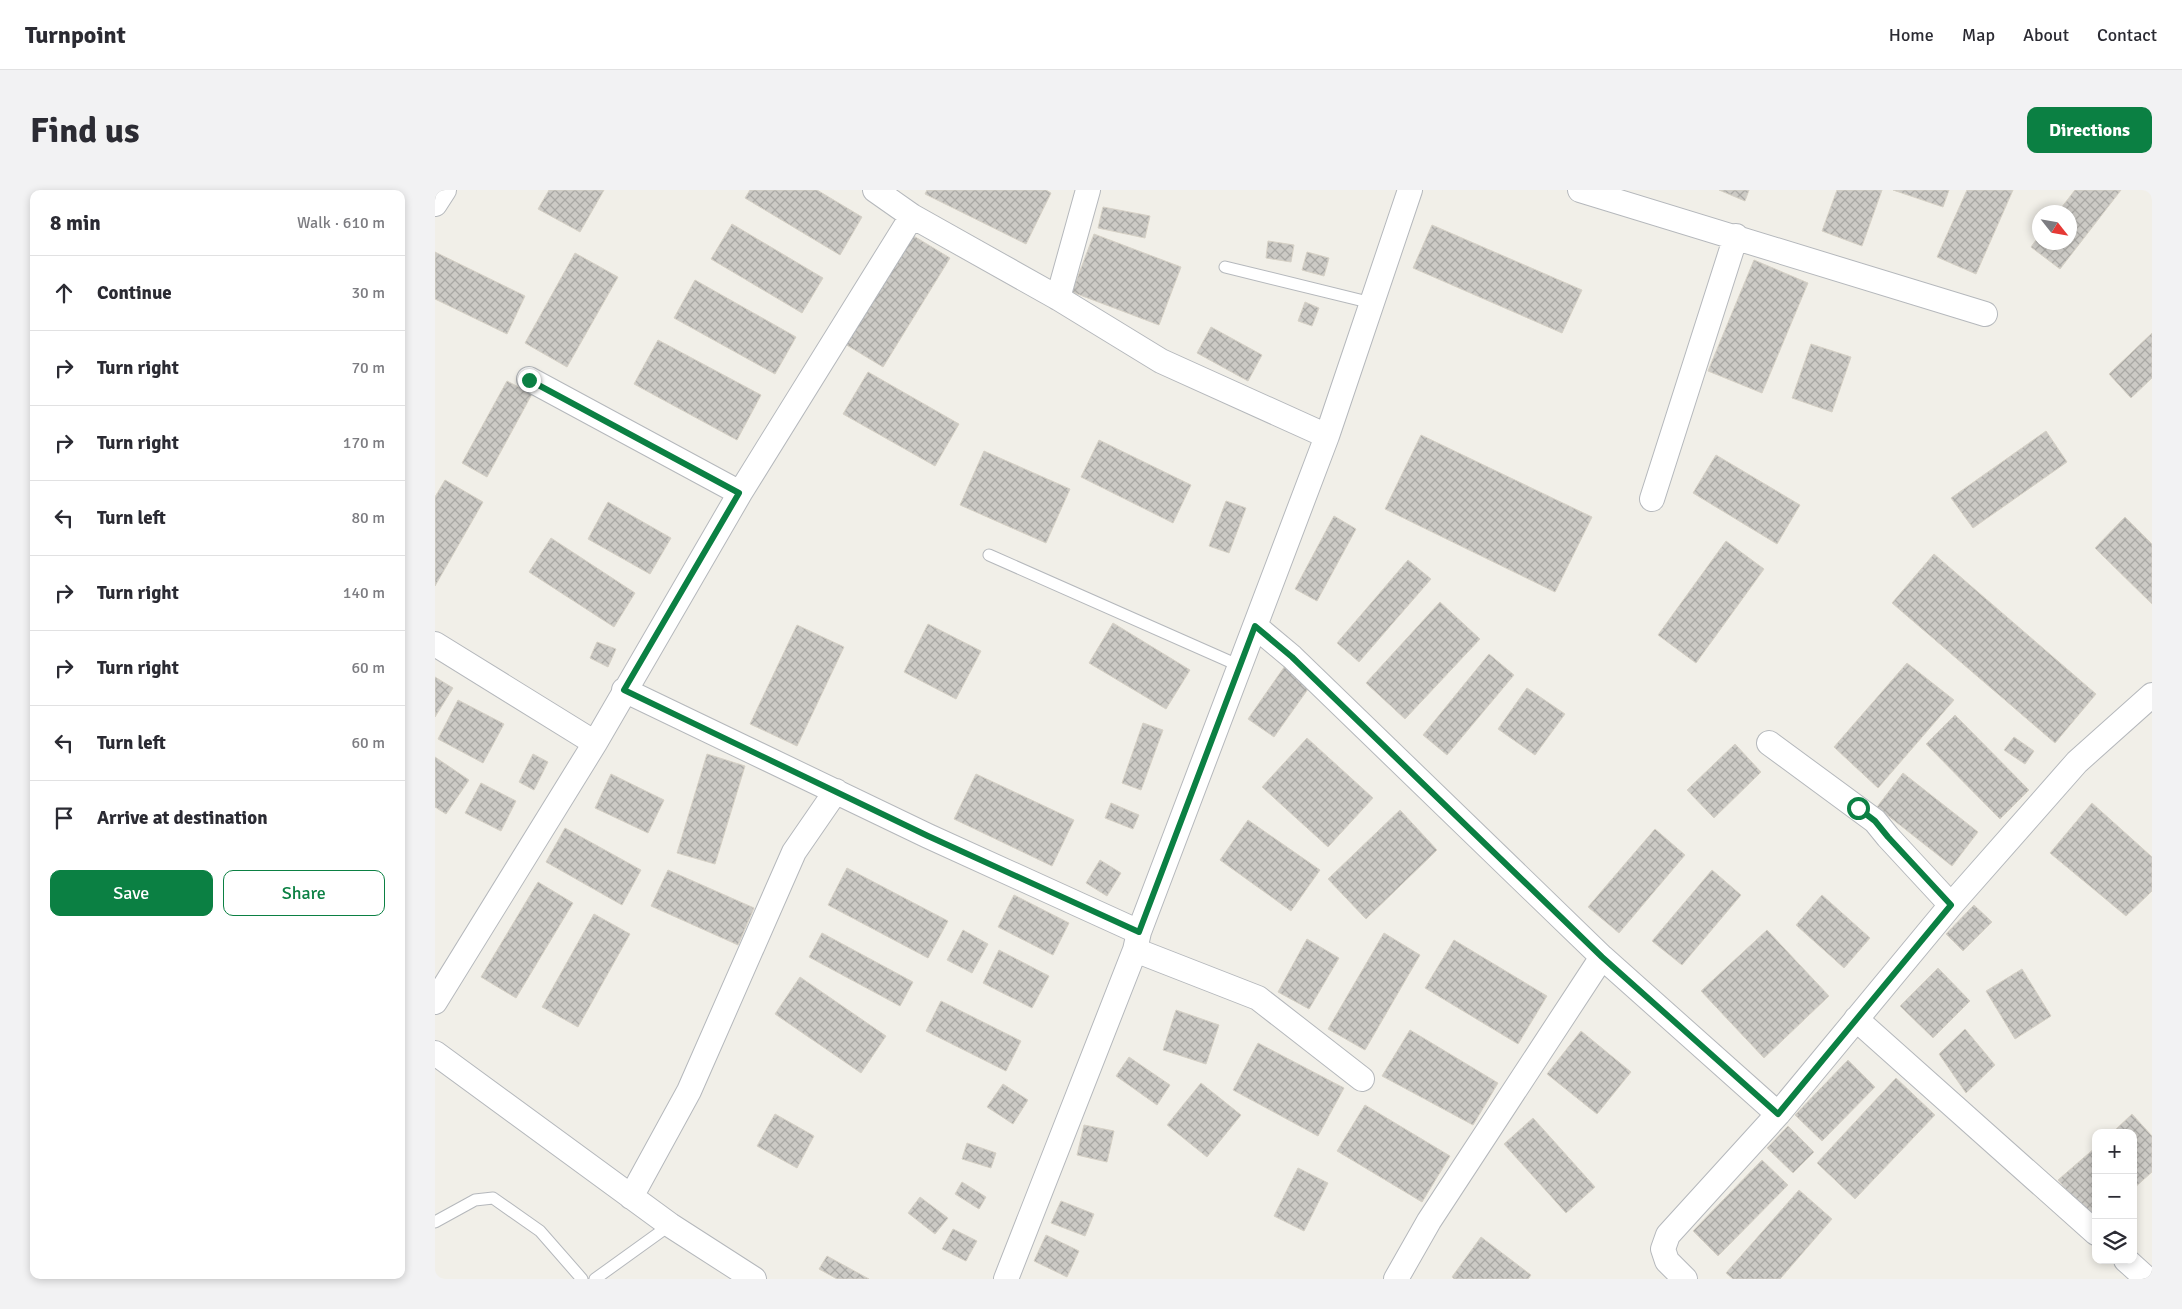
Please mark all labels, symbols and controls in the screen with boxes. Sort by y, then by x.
text: Turnpoint [25,20,126,50]
text: Home [1889,24,1934,46]
text: Map [1962,24,1995,46]
text: About [2023,24,2069,46]
text: Contact [2097,24,2157,46]
button: Directions [2027,107,2152,153]
text: Find us [30,109,140,152]
north arrow [2032,205,2077,250]
text: 8 min [50,210,101,236]
text: Walk · 610 m [297,213,385,233]
icon: ahead [50,279,78,307]
text: Continue [97,281,172,305]
text: 30 m [351,283,385,303]
icon: right [50,354,78,382]
text: Turn right [97,356,179,380]
text: 70 m [351,358,385,378]
route end [518,369,541,392]
icon: right [50,429,78,457]
text: Turn right [97,431,179,455]
text: 170 m [343,433,385,453]
icon: left [50,504,78,532]
text: Turn left [97,506,166,530]
text: 80 m [351,508,385,528]
icon: right [50,579,78,607]
text: Turn right [97,581,179,605]
text: 140 m [343,583,385,603]
icon: right [50,654,78,682]
text: Turn right [97,656,179,680]
text: 60 m [351,658,385,678]
icon: left [50,729,78,757]
text: Turn left [97,731,166,755]
text: 60 m [351,733,385,753]
route start [1847,797,1870,820]
icon: arrive [50,804,78,832]
text: Arrive at destination [97,806,268,830]
button: Save [50,870,213,916]
button: Share [223,870,385,916]
map controls [2092,1129,2137,1264]
button: + [2092,1129,2137,1174]
button: − [2092,1174,2137,1219]
button: layers [2092,1219,2137,1264]

